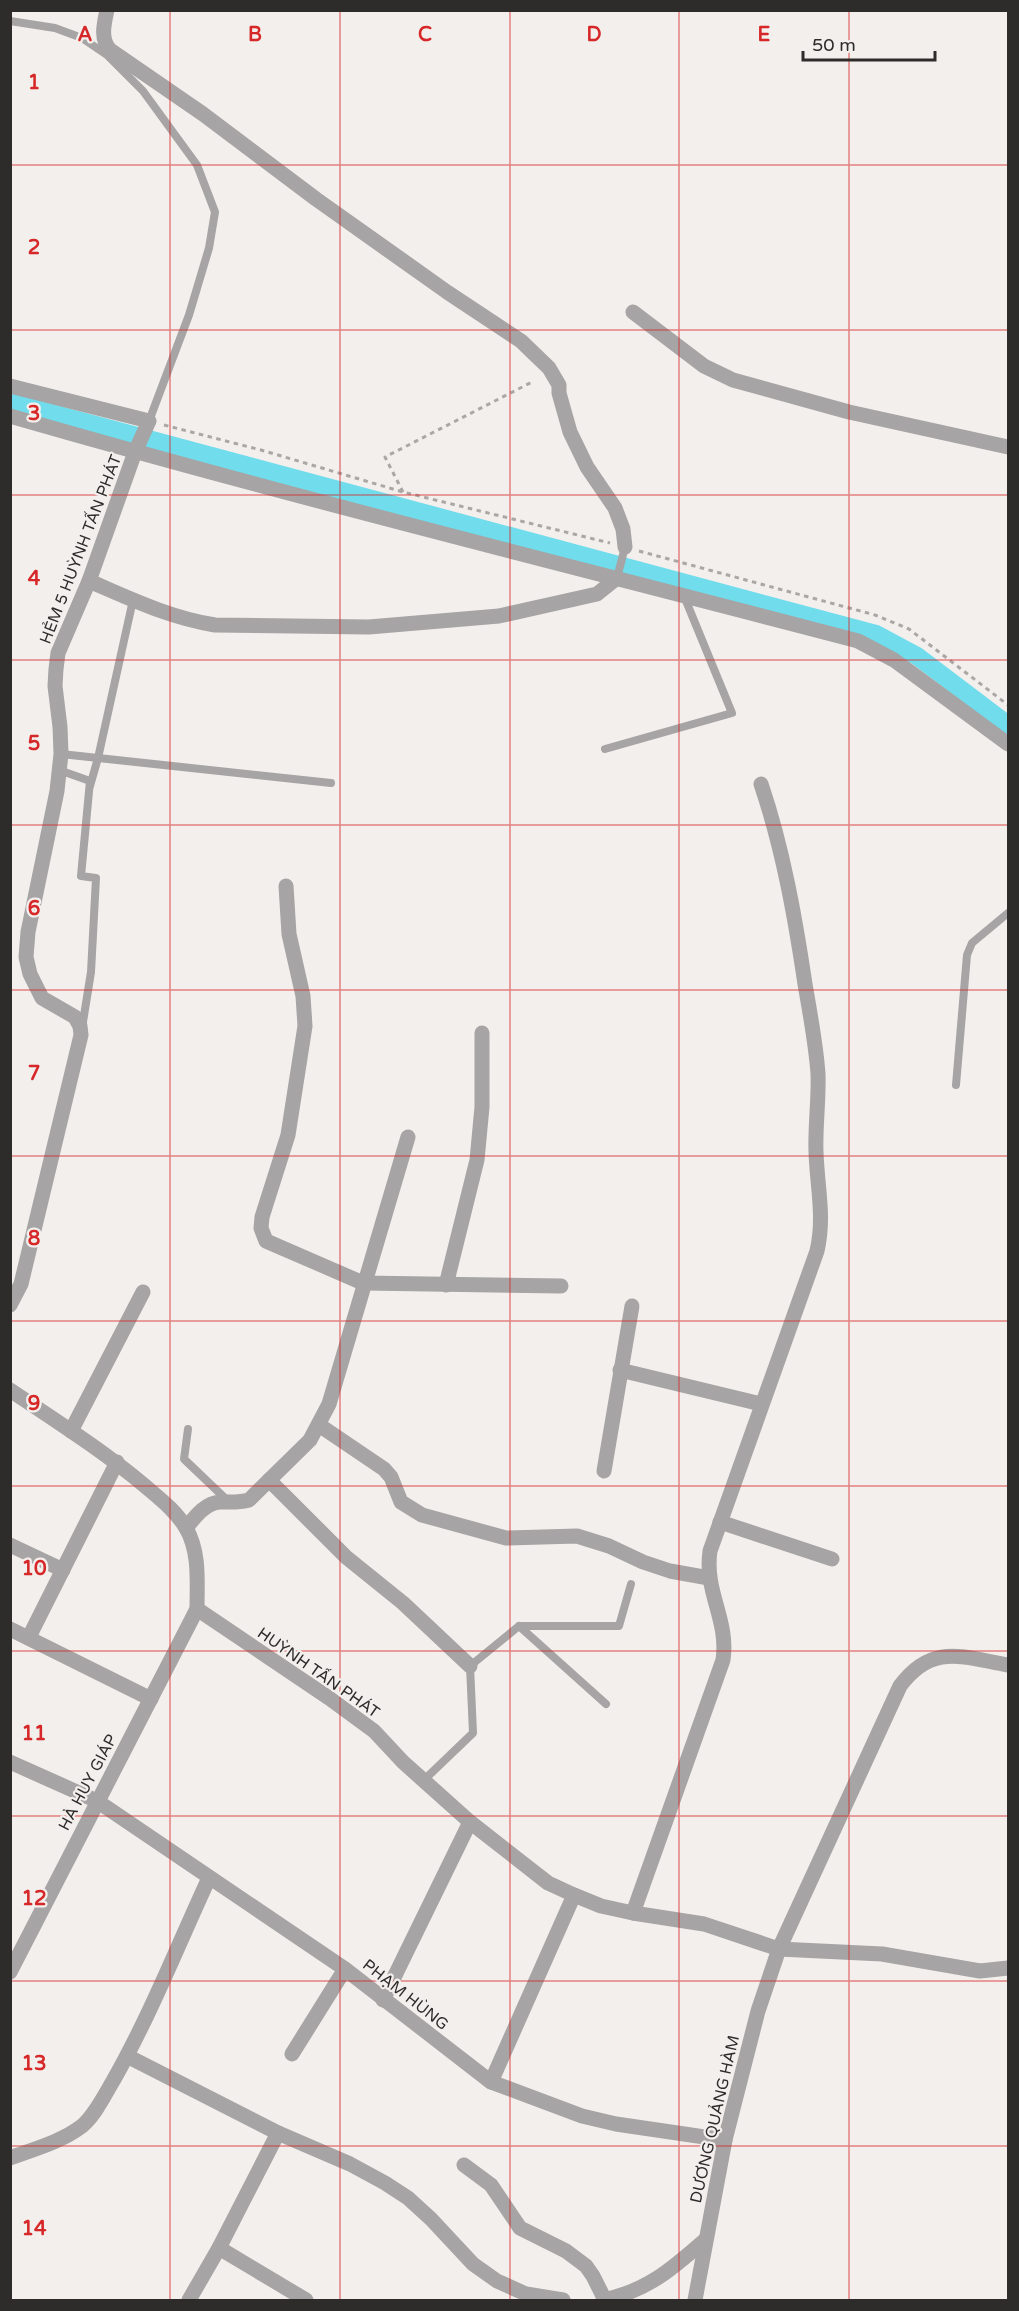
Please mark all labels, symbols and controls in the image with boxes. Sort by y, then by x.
text: A [78,23,93,47]
text: B [248,23,262,47]
text: C [418,23,432,47]
text: D [586,23,602,47]
text: E [758,23,771,47]
scale bar [803,24,935,62]
text: 50 m [812,34,856,56]
text: 1 [28,71,40,95]
text: 2 [28,236,40,260]
text: 3 [28,402,40,426]
street label: HẺM 5 HUỲNH TẤN PHÁT [36,452,126,647]
text: 4 [28,567,41,591]
text: 5 [28,732,40,756]
text: 6 [28,897,40,921]
text: 7 [28,1062,40,1086]
text: 8 [28,1227,40,1251]
text: 9 [28,1392,40,1416]
text: 10 [21,1557,47,1581]
street label: HUỲNH TẤN PHÁT [253,1623,384,1723]
text: 11 [21,1722,47,1746]
street label: HÀ HUY GIÁP [54,1731,122,1834]
text: 12 [21,1887,47,1911]
street label: PHẠM HÙNG [358,1955,452,2035]
street label: DƯƠNG QUẢNG HÀM [686,2033,744,2205]
text: 13 [21,2052,47,2076]
text: 14 [21,2217,47,2241]

